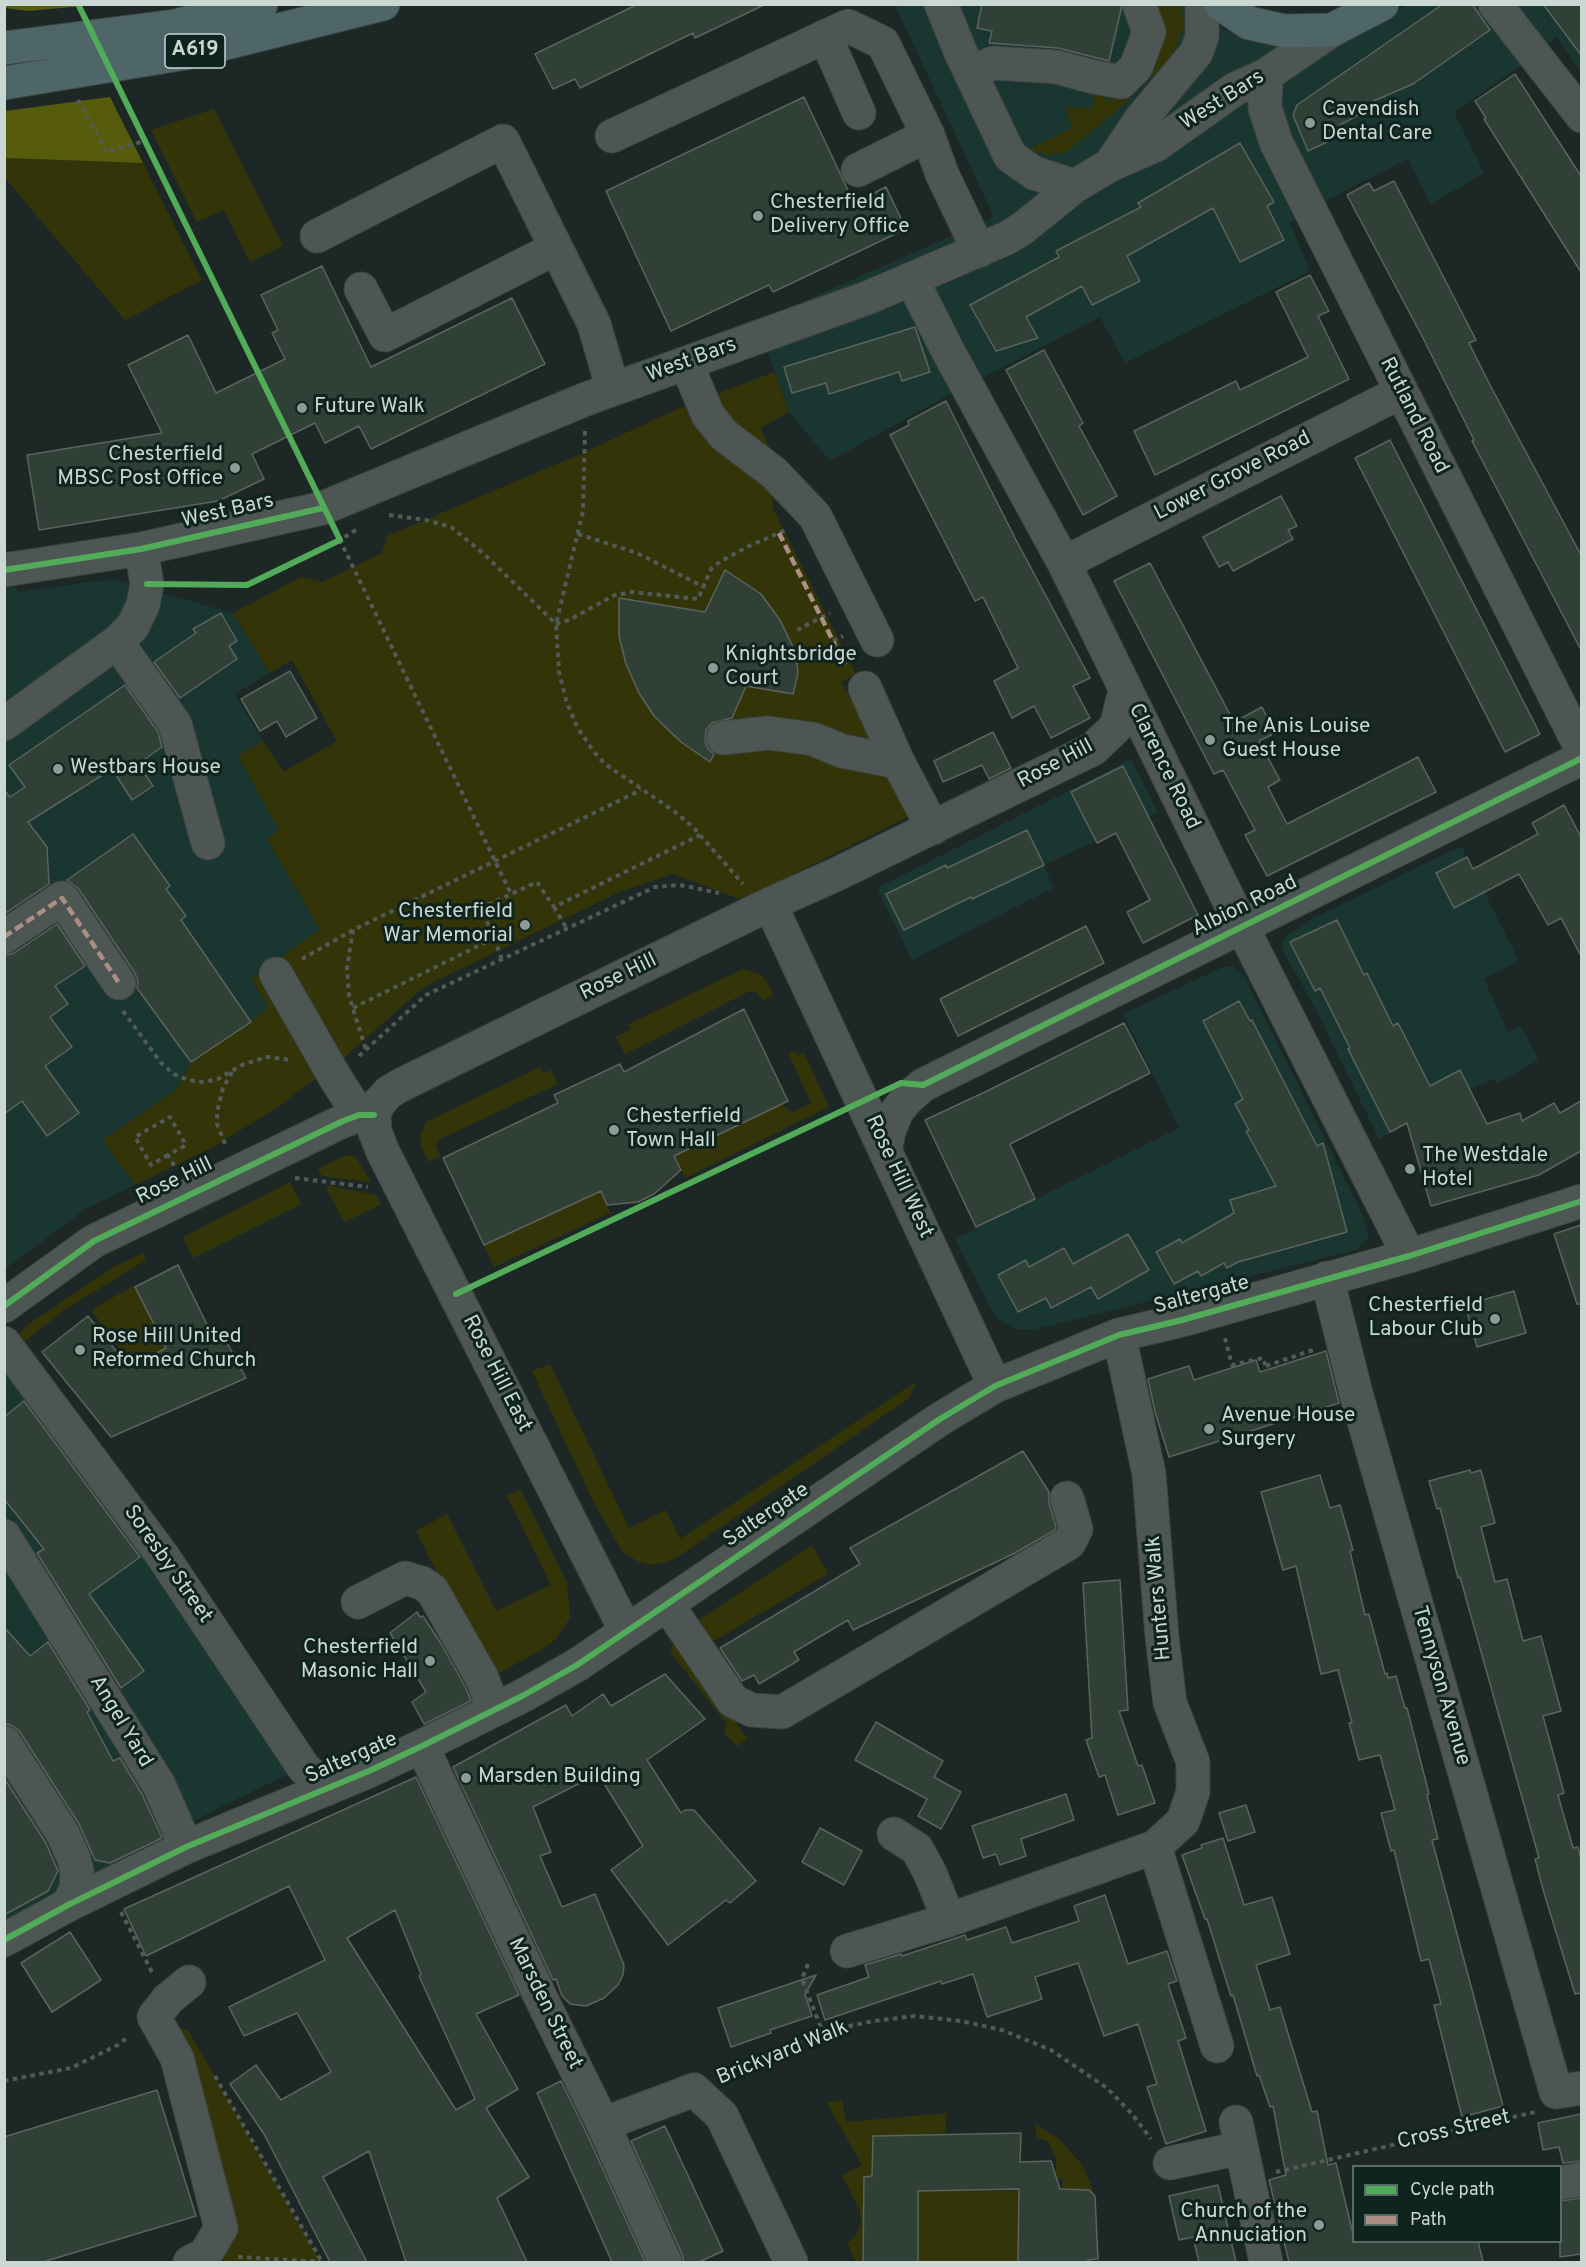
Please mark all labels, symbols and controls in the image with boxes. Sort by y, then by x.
road number: A619 [165,34,225,68]
street label: West Bars [1177,65,1269,137]
place label: Cavendish Dental Care [1322,98,1432,148]
marker: Cavendish Dental Care [1303,116,1317,130]
place label: Chesterfield Delivery Office [770,191,910,241]
marker: Chesterfield Delivery Office [751,209,765,223]
street label: West Bars [644,333,740,389]
street label: Rutland Road [1373,354,1453,478]
place label: Future Walk [314,395,425,421]
marker: Future Walk [295,401,309,415]
street label: Lower Grove Road [1151,427,1315,527]
place label: Chesterfield MBSC Post Office [57,443,223,493]
marker: Chesterfield MBSC Post Office [228,461,242,475]
street label: West Bars [179,489,277,535]
place label: Knightsbridge Court [725,643,857,693]
marker: Knightsbridge Court [706,661,720,675]
street label: Clarence Road [1122,700,1204,834]
place label: The Anis Louise Guest House [1222,715,1370,765]
marker: The Anis Louise Guest House [1203,733,1217,747]
street label: Rose Hill [1014,735,1098,795]
place label: Westbars House [70,756,221,782]
marker: Westbars House [51,762,65,776]
street label: Albion Road [1188,871,1302,943]
place label: Chesterfield War Memorial [383,900,513,950]
marker: Chesterfield War Memorial [518,918,532,932]
street label: Rose Hill [577,949,661,1007]
place label: Chesterfield Town Hall [626,1105,741,1155]
street label: Rose Hill West [859,1112,937,1242]
marker: Chesterfield Town Hall [607,1123,621,1137]
place label: The Westdale Hotel [1422,1144,1548,1194]
street label: Rose Hill [133,1153,217,1211]
marker: The Westdale Hotel [1403,1162,1417,1176]
street label: Saltergate [1152,1271,1252,1321]
place label: Chesterfield Labour Club [1368,1294,1483,1344]
street label: Rose Hill East [456,1311,536,1437]
marker: Chesterfield Labour Club [1488,1312,1502,1326]
place label: Rose Hill United Reformed Church [92,1325,256,1375]
marker: Rose Hill United Reformed Church [73,1343,87,1357]
place label: Avenue House Surgery [1221,1404,1355,1454]
marker: Avenue House Surgery [1202,1422,1216,1436]
street label: Saltergate [719,1478,815,1554]
street label: Soresby Street [117,1501,217,1629]
street label: Hunters Walk [1142,1535,1178,1661]
street label: Tennyson Avenue [1405,1603,1475,1769]
place label: Chesterfield Masonic Hall [301,1636,418,1686]
marker: Chesterfield Masonic Hall [423,1654,437,1668]
street label: Angel Yard [83,1672,157,1772]
street label: Saltergate [302,1728,402,1790]
place label: Marsden Building [478,1765,641,1791]
marker: Marsden Building [459,1771,473,1785]
street label: Marsden Street [501,1934,587,2074]
street label: Brickyard Walk [714,2016,852,2092]
street label: Cross Street [1395,2106,1513,2156]
legend [1352,2165,1562,2243]
text: Cycle path [1410,2179,1495,2202]
place label: Church of the Annuciation [1180,2200,1307,2250]
text: Path [1410,2209,1447,2232]
marker: Church of the Annuciation [1312,2218,1326,2232]

